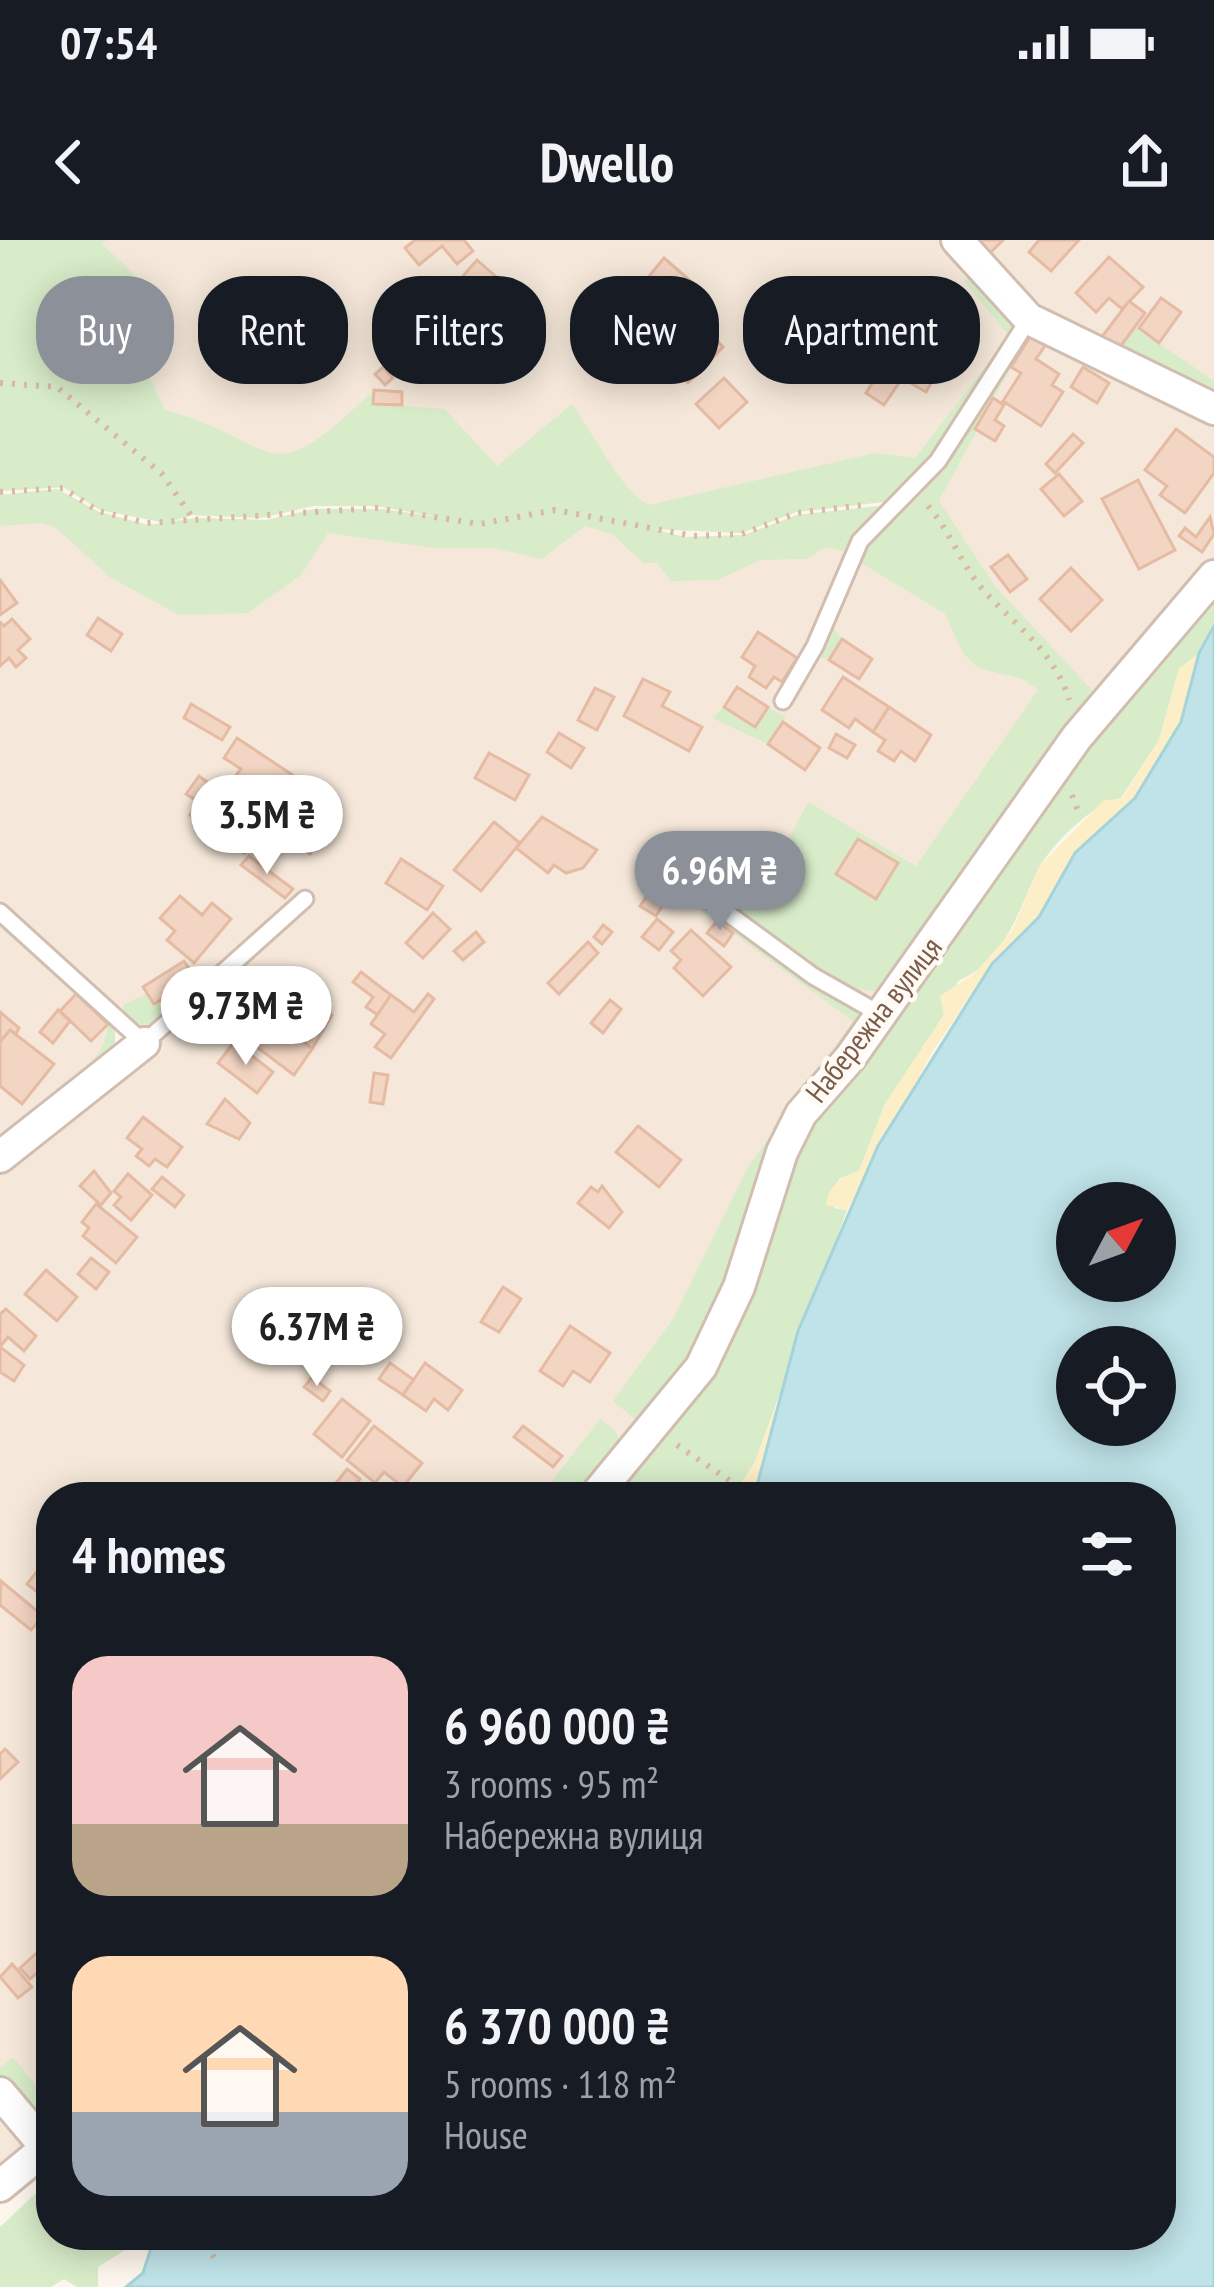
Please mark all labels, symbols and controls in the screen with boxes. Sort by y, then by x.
text: 07:54 [60,13,157,71]
text: Dwello [540,127,674,197]
icon: back [36,129,102,195]
icon: share [1112,129,1178,195]
chip: Buy [36,276,174,384]
chip: Rent [198,276,348,384]
chip: Filters [372,276,546,384]
chip: New [570,276,719,384]
chip: Apartment [743,276,980,384]
pin: 3.5M ₴ [169,775,365,877]
text: 3.5M ₴ [218,788,316,839]
pin: 6.96M ₴ [609,831,831,933]
text: 6.96M ₴ [662,844,778,895]
street label: Набережна вулиця [796,928,950,1110]
pin: 9.73M ₴ [135,966,357,1068]
text: 9.73M ₴ [188,979,304,1030]
north arrow [1056,1182,1176,1302]
map controls [1056,1182,1176,1446]
pin: 6.37M ₴ [206,1287,428,1389]
text: 6.37M ₴ [259,1300,375,1351]
button: locate [1056,1326,1176,1446]
text: 4 homes [72,1521,226,1587]
icon: filters [1074,1521,1140,1587]
text: 6 960 000 ₴ [444,1692,670,1758]
icon: home [168,1704,312,1848]
text: 3 rooms · 95 m² [444,1758,659,1809]
text: Набережна вулиця [444,1809,703,1860]
text: 6 370 000 ₴ [444,1992,670,2058]
icon: home [168,2004,312,2148]
text: 5 rooms · 118 m² [444,2058,677,2109]
text: House [444,2109,528,2160]

